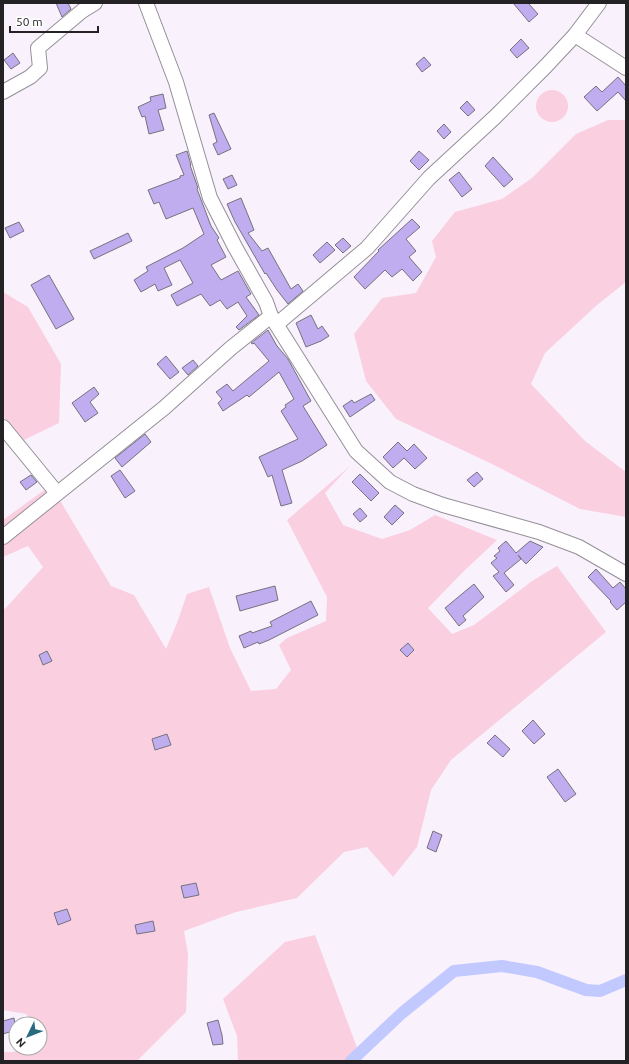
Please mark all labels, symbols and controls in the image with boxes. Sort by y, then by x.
scale bar [10,8,98,34]
text: 50 m [16,15,43,28]
north arrow [8,1016,48,1056]
text: N [13,1036,28,1050]

